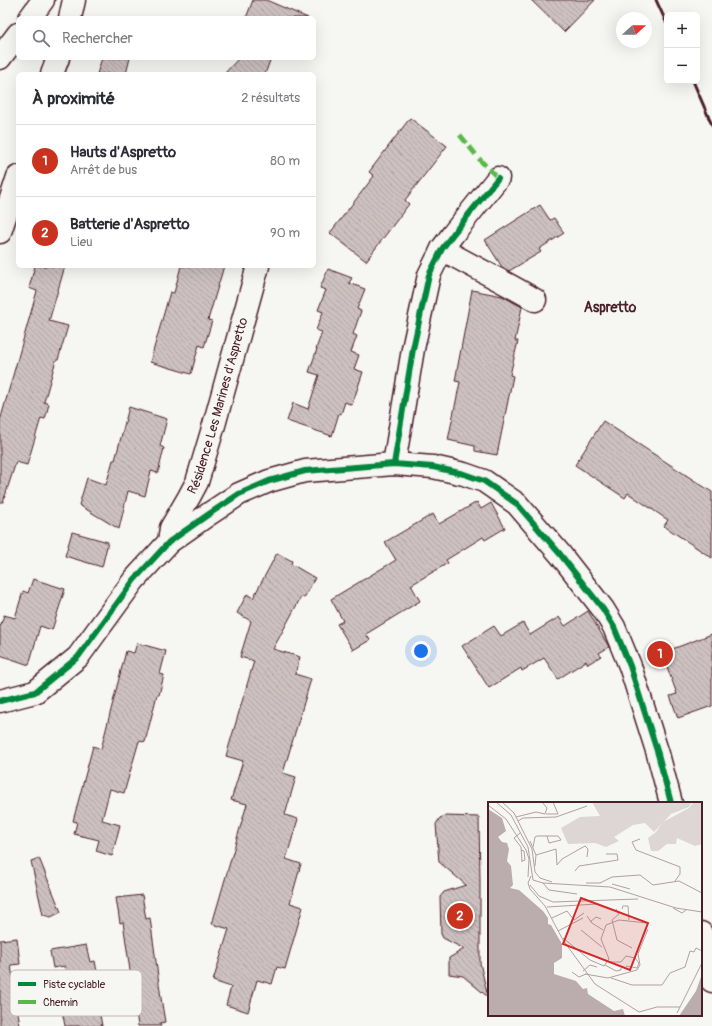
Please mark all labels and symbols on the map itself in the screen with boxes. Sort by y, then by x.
north arrow [616,12,652,48]
district label: Aspretto [584,299,637,316]
street label: Résidence Les Marines d'Aspretto [184,316,251,497]
pin: 1 [647,639,673,669]
your location [411,641,431,661]
inset map [488,802,702,1016]
pin: 2 [447,901,473,931]
legend [10,970,142,1016]
text: Piste cyclable [43,978,106,991]
text: Chemin [43,996,78,1009]

